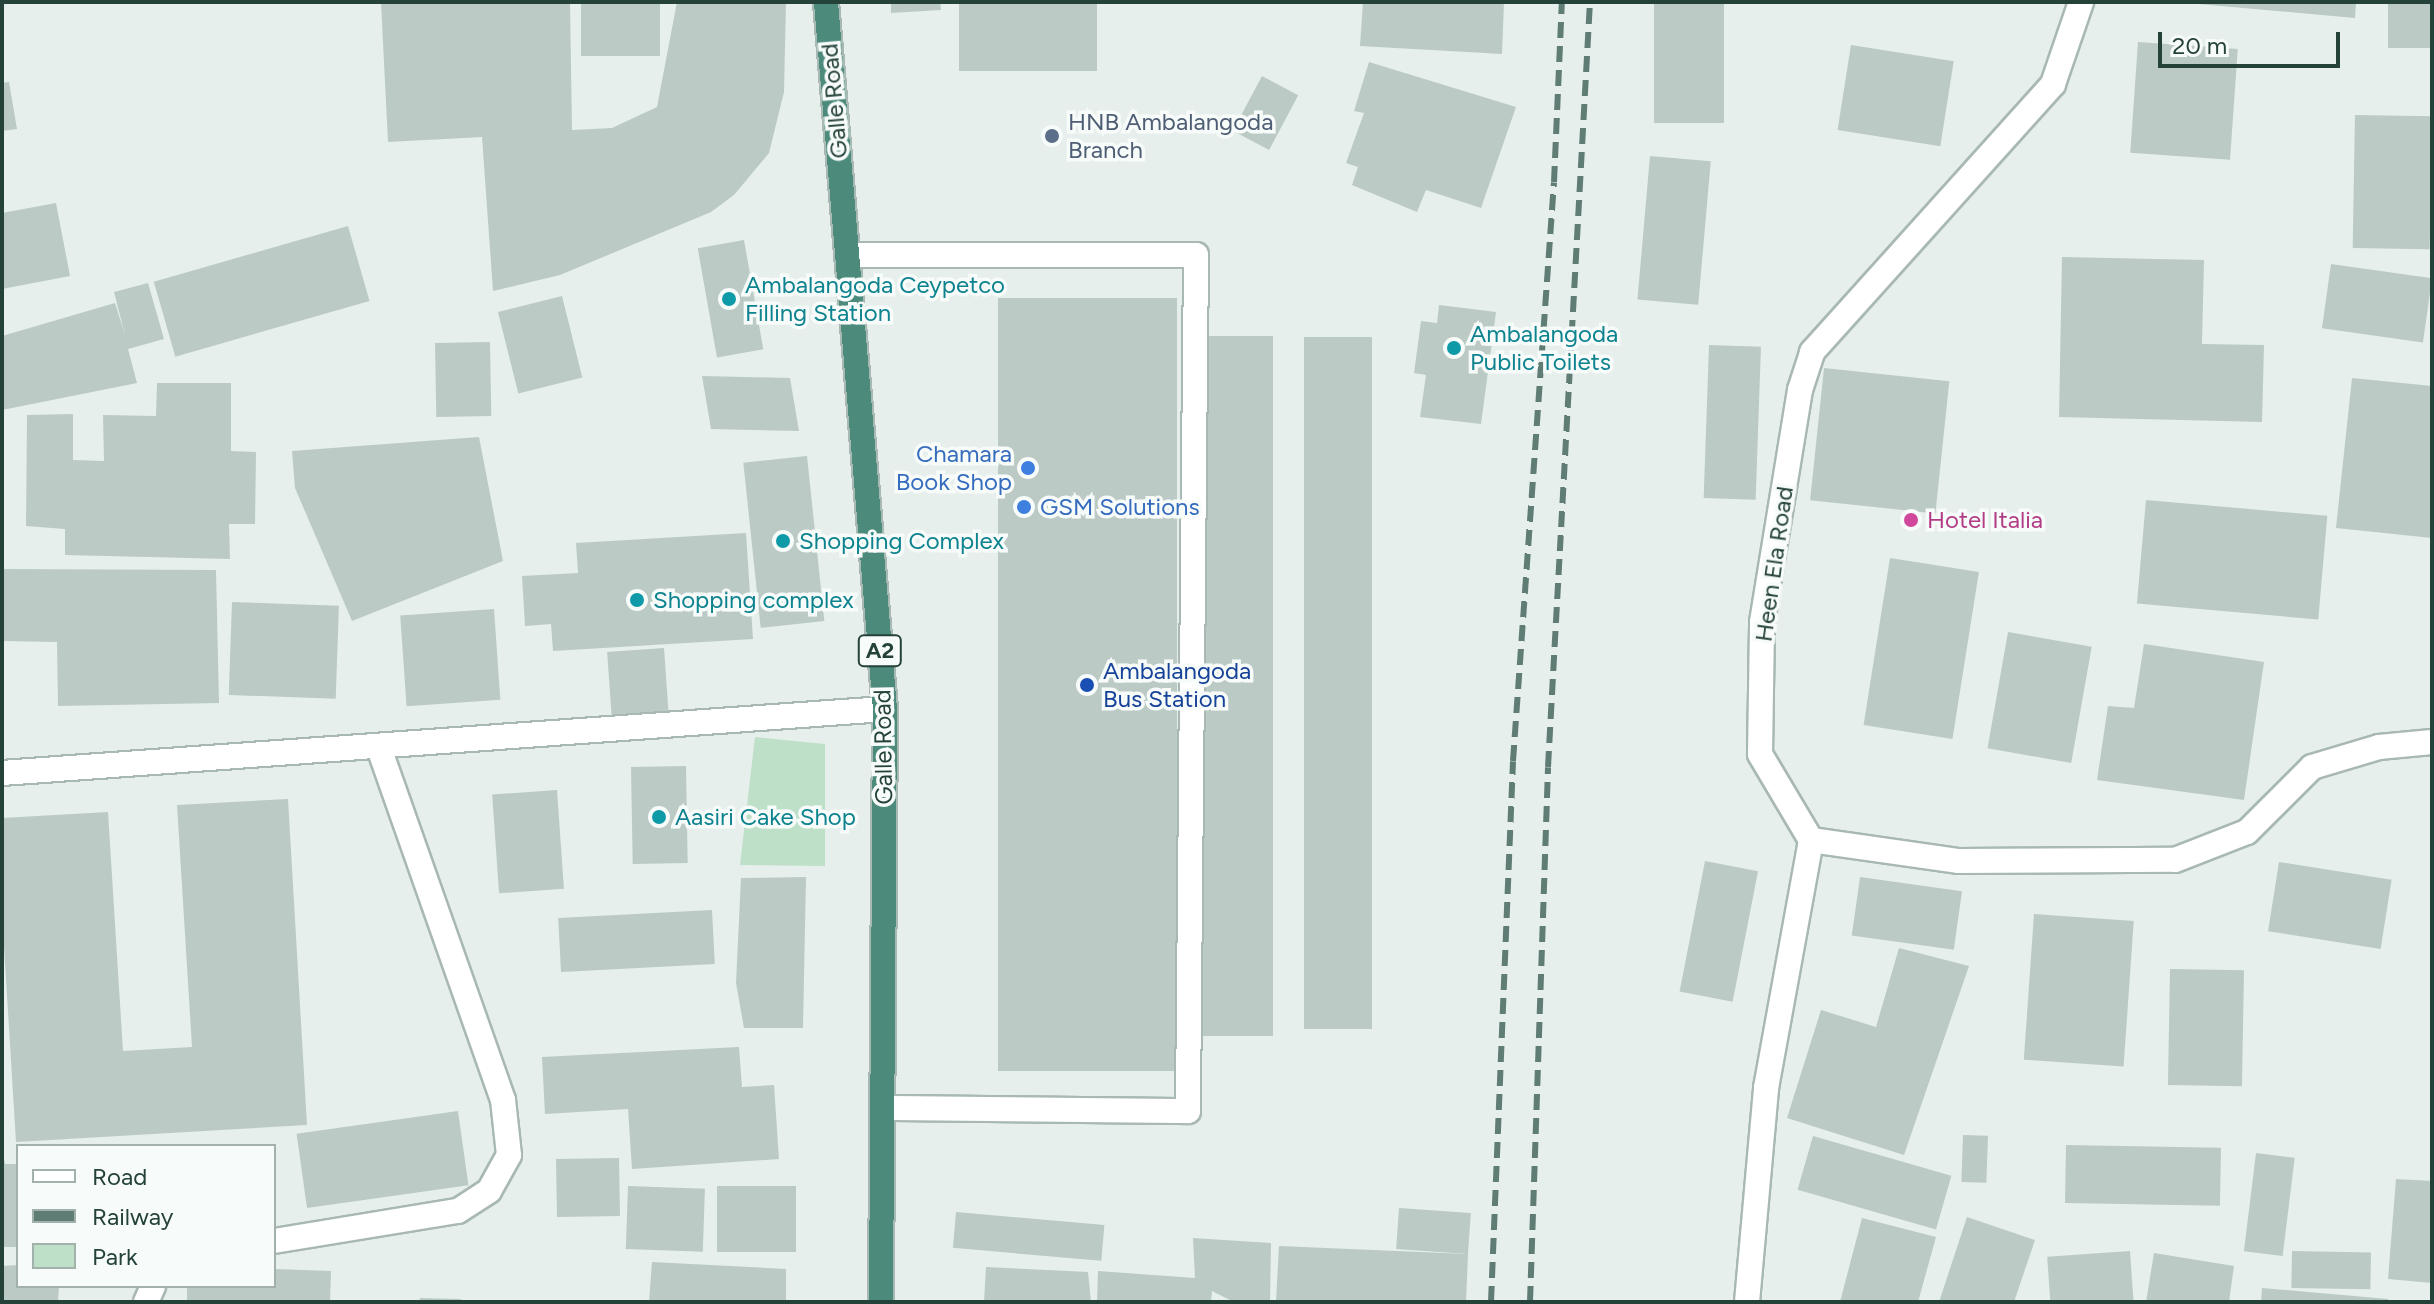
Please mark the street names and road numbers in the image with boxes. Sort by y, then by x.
street label: Galle Road [815,42,853,160]
street label: Heen Ela Road [1749,485,1799,643]
road number: A2 [856,633,904,669]
street label: Galle Road [868,689,898,805]

